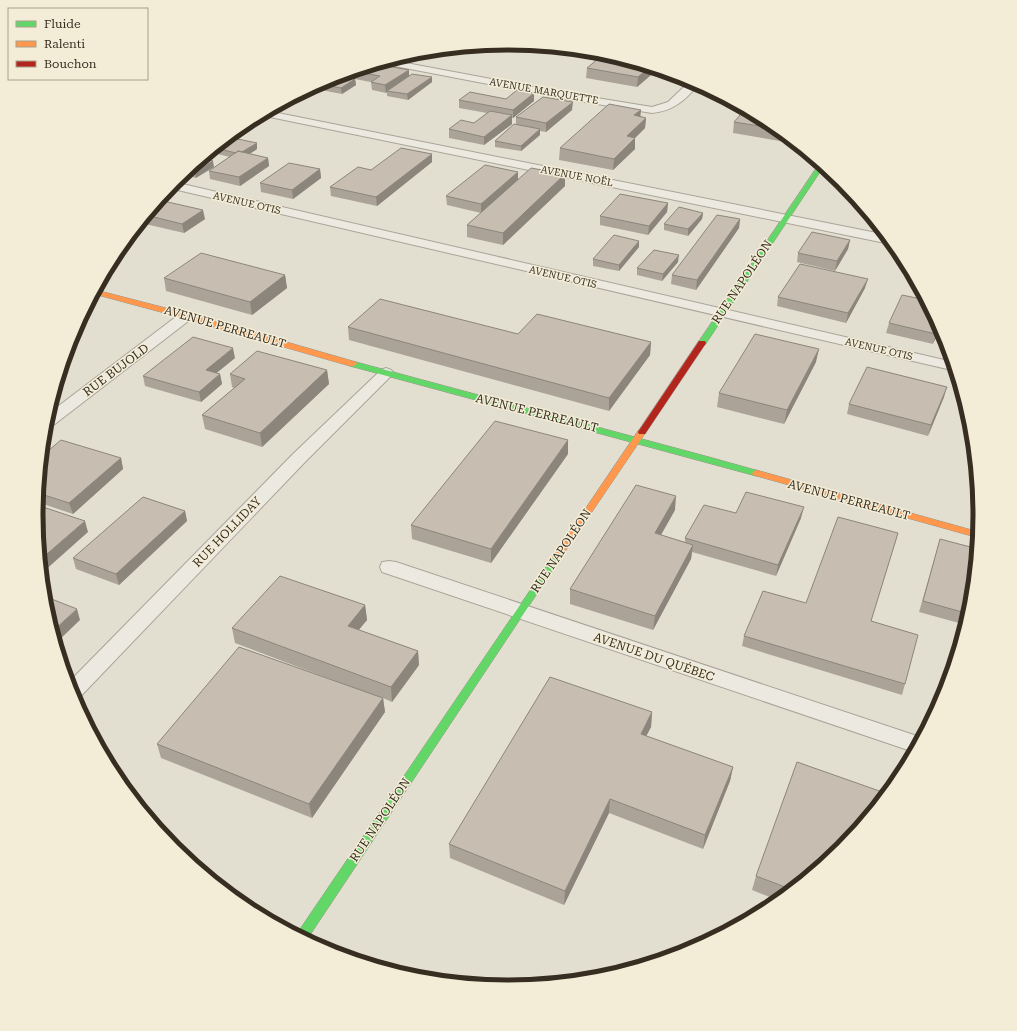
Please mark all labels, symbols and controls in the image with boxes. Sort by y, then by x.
legend [8,8,148,80]
text: Fluide [44,17,81,31]
text: Ralenti [44,37,85,51]
text: Bouchon [44,57,97,71]
street label: AVENUE MARQUETTE [489,76,599,106]
street label: AVENUE NOËL [540,164,614,188]
street label: AVENUE OTIS [212,190,282,216]
street label: RUE NAPOLÉON [709,237,775,327]
street label: AVENUE OTIS [528,264,598,290]
street label: AVENUE PERREAULT [163,303,287,351]
street label: AVENUE OTIS [844,336,914,362]
street label: RUE BUJOLD [81,341,151,399]
street label: AVENUE PERREAULT [474,391,600,435]
street label: AVENUE PERREAULT [786,477,912,523]
street label: RUE HOLLIDAY [190,493,265,570]
street label: RUE NAPOLÉON [528,506,594,596]
street label: AVENUE DU QUÉBEC [592,630,717,684]
street label: RUE NAPOLÉON [347,775,413,865]

